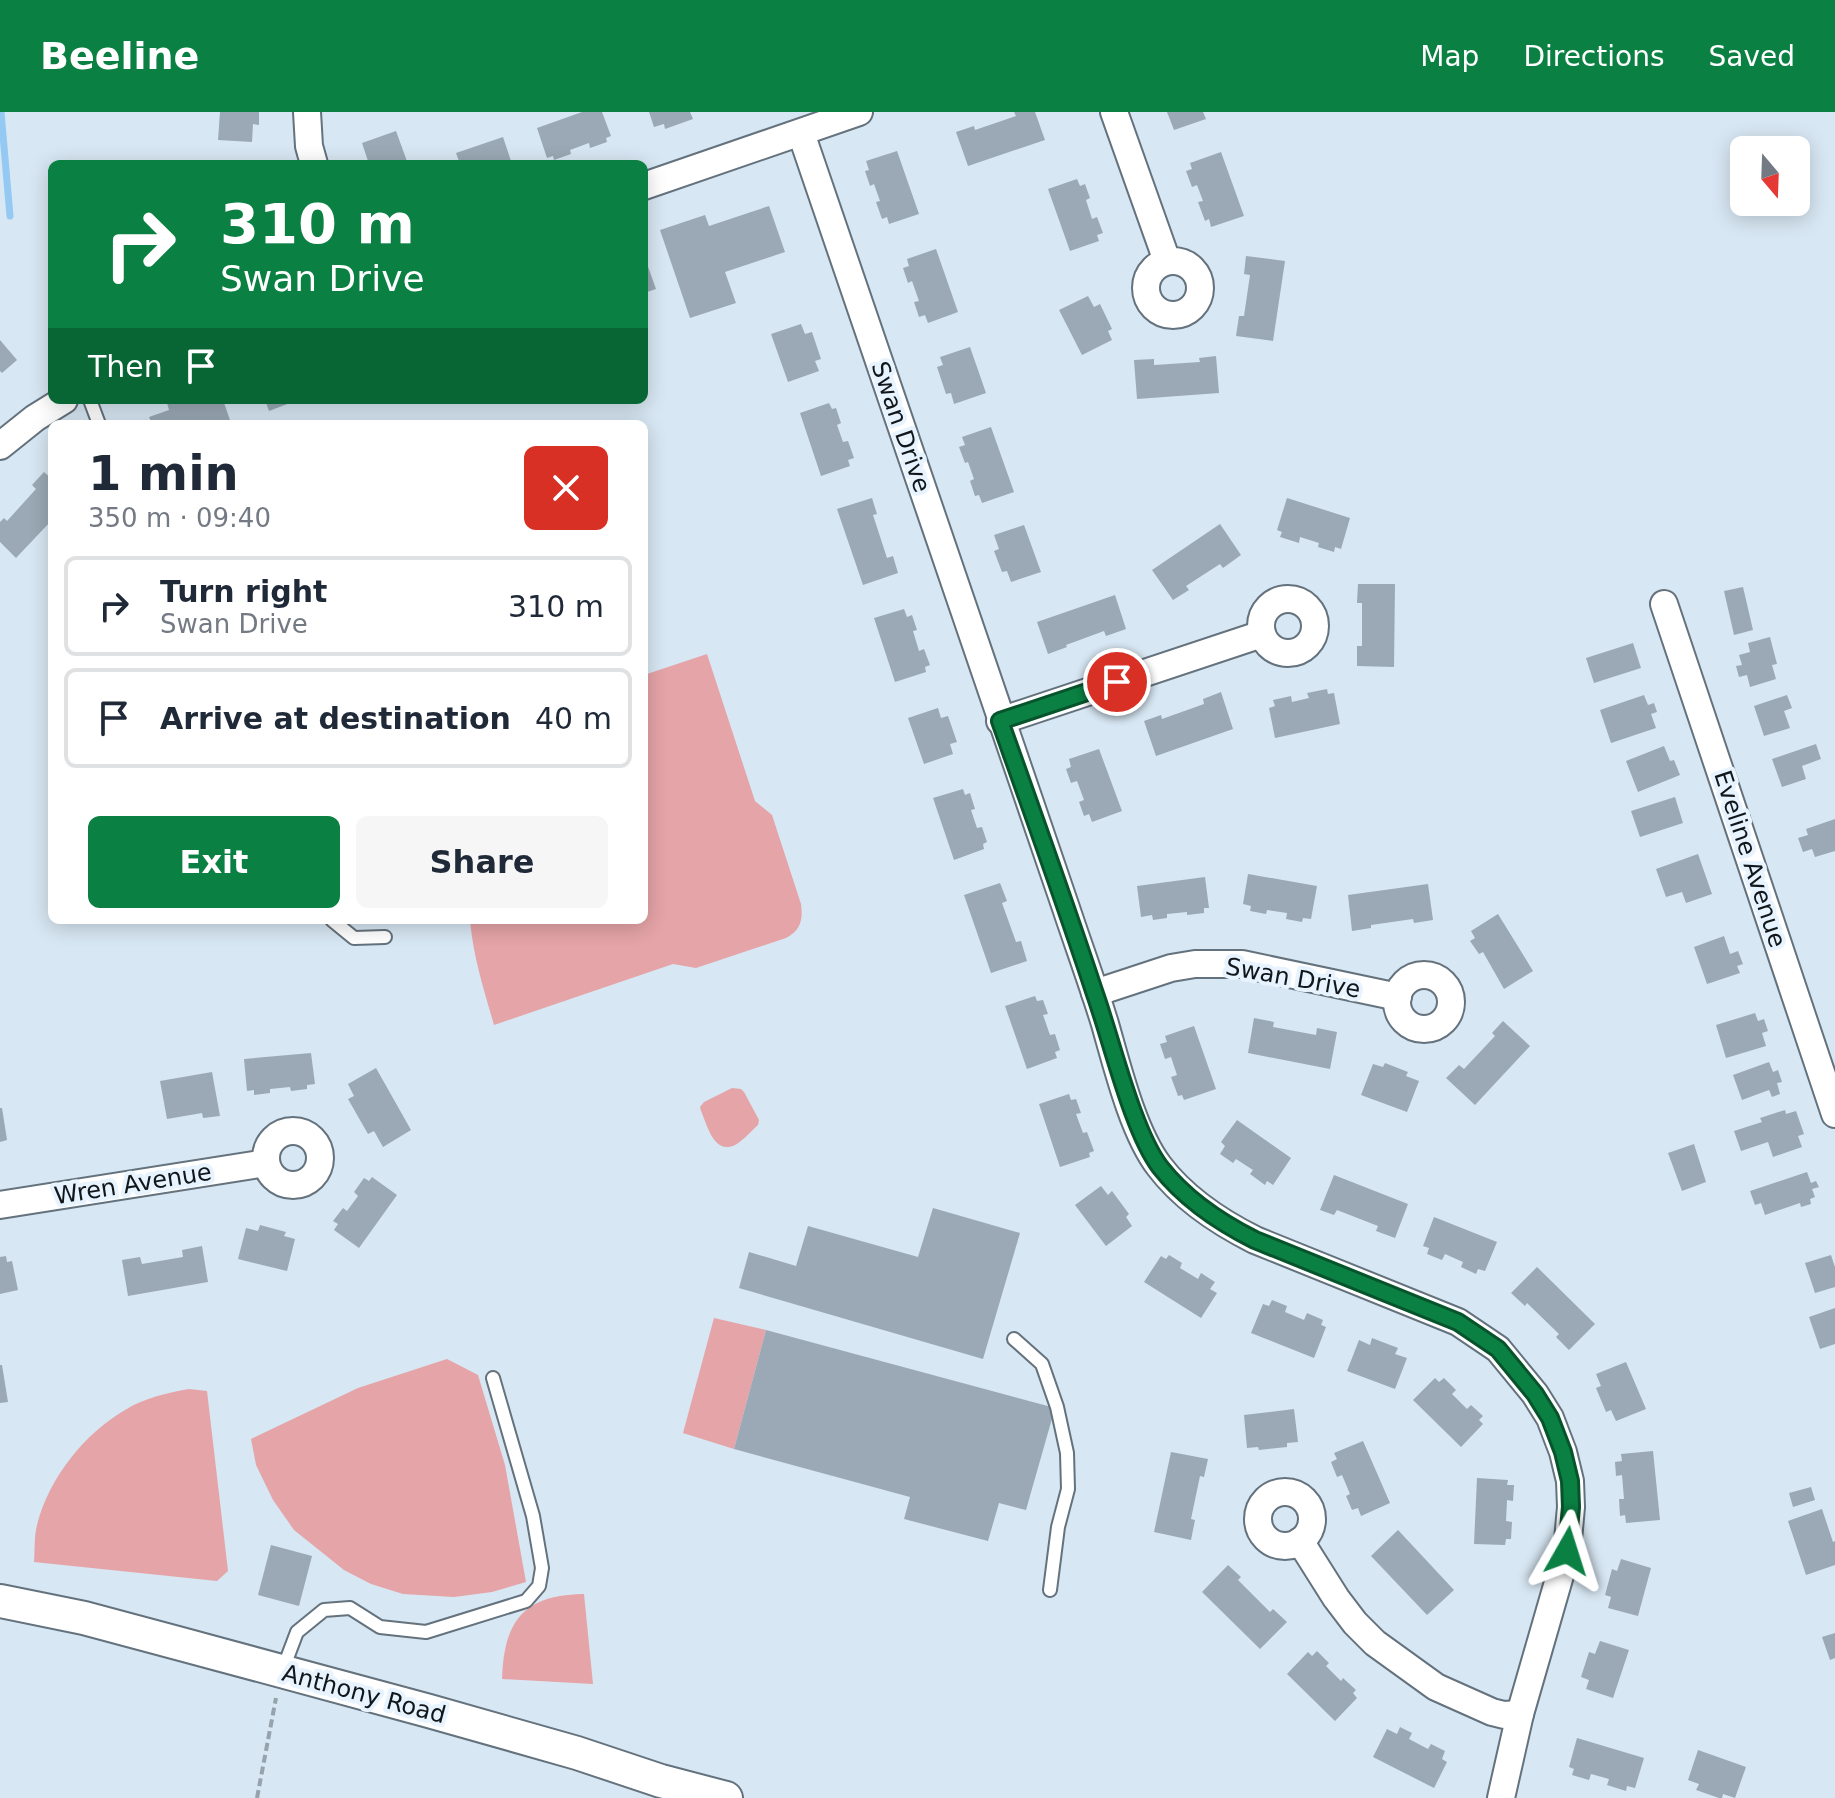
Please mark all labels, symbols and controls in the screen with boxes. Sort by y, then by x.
text: Beeline [40,34,199,78]
text: Map [1420,40,1479,73]
text: Directions [1523,40,1664,73]
text: Saved [1708,40,1795,73]
north arrow [1730,136,1810,216]
map controls [1730,136,1810,216]
text: 310 m [220,191,415,256]
icon: right [88,192,192,296]
text: Swan Drive [220,258,425,299]
icon: arrive [179,344,223,388]
text: Then [88,349,163,384]
street label: Swan Drive [866,358,936,496]
text: 1 min [88,445,239,501]
button: close [524,446,608,530]
text: 350 m · 09:40 [88,503,271,533]
text: Turn right [160,574,327,609]
icon: right [92,584,136,628]
text: 310 m [508,589,604,624]
text: Swan Drive [160,609,308,639]
pin [1083,648,1151,716]
icon: arrive [1095,660,1139,704]
icon: arrive [92,696,136,740]
text: Arrive at destination [160,701,511,736]
text: 40 m [535,701,612,736]
street label: Eveline Avenue [1708,767,1792,951]
button: Exit [88,816,340,908]
button: Share [356,816,608,908]
street label: Swan Drive [1223,952,1363,1004]
street label: Wren Avenue [52,1158,214,1210]
position arrow [1525,1509,1609,1593]
street label: Anthony Road [279,1659,449,1729]

